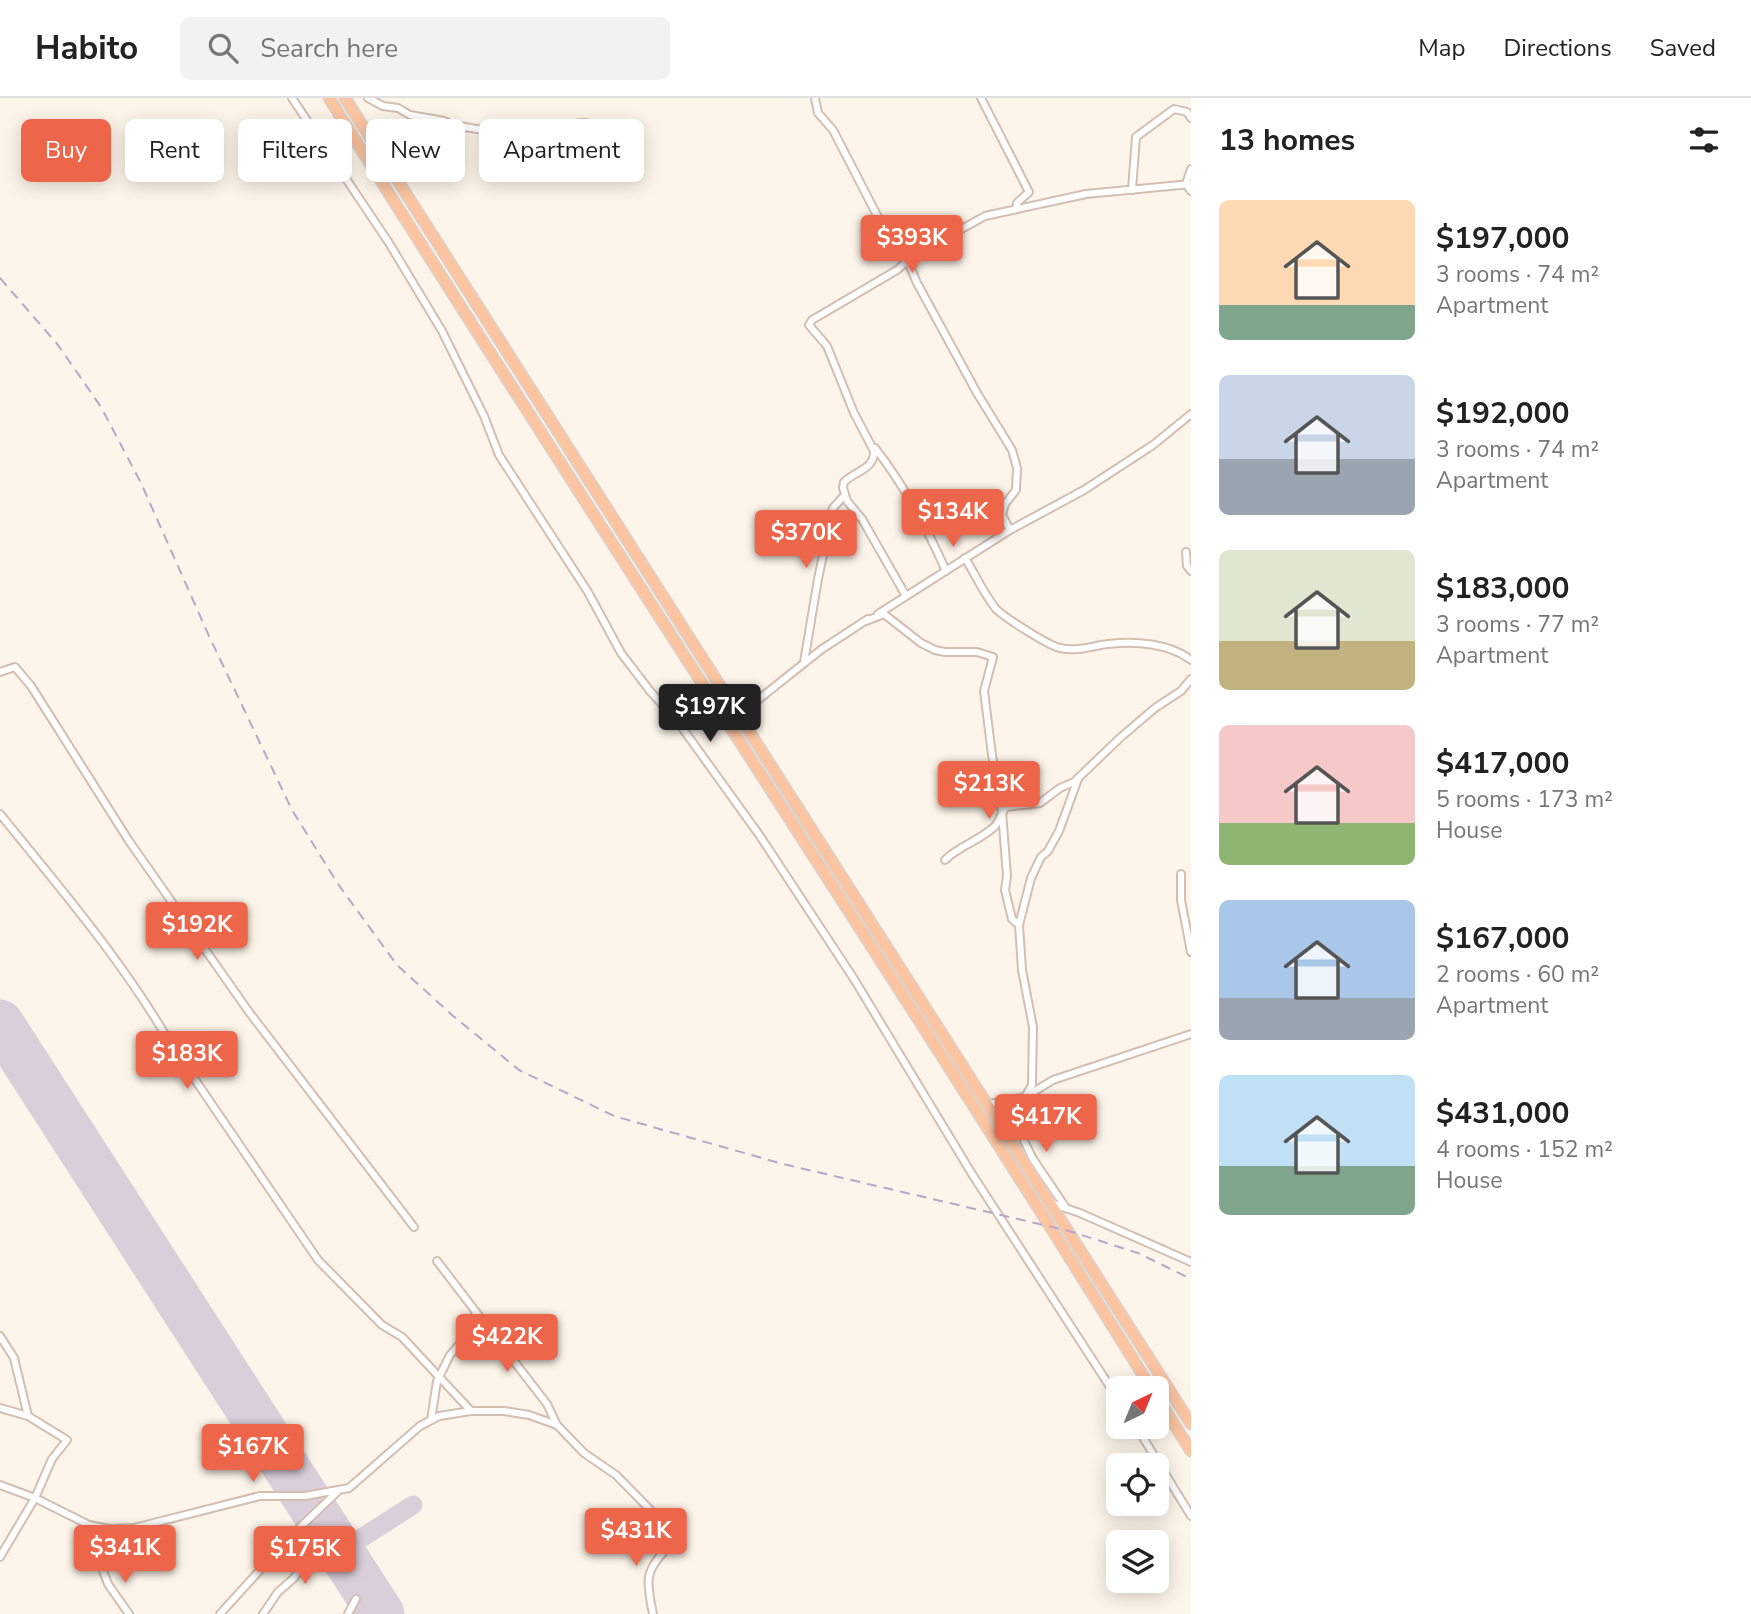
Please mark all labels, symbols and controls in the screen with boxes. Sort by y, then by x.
search box [180,17,670,80]
text: Habito [35,26,138,71]
icon: search [204,29,242,67]
text: Search here [260,31,398,66]
text: Map [1418,32,1465,64]
text: Directions [1503,32,1612,64]
text: Saved [1650,32,1716,64]
chip: Buy [21,119,111,182]
chip: Rent [125,119,224,182]
chip: Filters [238,119,352,182]
chip: New [366,119,465,182]
chip: Apartment [479,119,644,182]
text: 13 homes [1219,120,1355,161]
icon: filters [1685,121,1723,159]
pin: $393K [863,216,961,275]
text: $197,000 [1436,218,1569,259]
text: $393K [877,222,947,253]
icon: home [1275,228,1359,312]
text: 3 rooms · 74 m² [1436,259,1599,290]
text: Apartment [1436,290,1548,321]
text: $192,000 [1436,393,1569,434]
icon: home [1275,403,1359,487]
text: 3 rooms · 74 m² [1436,434,1599,465]
text: Apartment [1436,465,1548,496]
pin: $134K [904,490,1002,549]
text: $134K [918,496,988,527]
pin: $370K [757,510,855,570]
text: $370K [771,517,841,548]
text: $183,000 [1436,568,1569,609]
icon: home [1275,578,1359,662]
text: 3 rooms · 77 m² [1436,609,1599,640]
text: Apartment [1436,640,1548,671]
pin: $197K [661,684,759,744]
text: $197K [675,691,745,722]
text: $417,000 [1436,743,1569,784]
icon: home [1275,753,1359,837]
pin: $213K [940,762,1038,821]
text: $213K [954,768,1024,799]
text: 5 rooms · 173 m² [1436,784,1613,815]
text: House [1436,815,1503,846]
pin: $192K [148,902,246,962]
text: $192K [162,909,232,940]
text: $167,000 [1436,918,1569,959]
icon: home [1275,928,1359,1012]
text: 2 rooms · 60 m² [1436,959,1599,990]
text: Apartment [1436,990,1548,1021]
pin: $183K [138,1032,236,1091]
text: $183K [152,1038,222,1069]
text: $431,000 [1436,1093,1569,1134]
pin: $417K [997,1094,1095,1154]
text: $417K [1011,1101,1081,1132]
icon: home [1275,1103,1359,1187]
text: 4 rooms · 152 m² [1436,1134,1613,1165]
text: House [1436,1165,1503,1196]
pin: $422K [458,1314,556,1374]
text: $422K [472,1321,542,1352]
north arrow [1106,1376,1169,1438]
map controls [1106,1376,1169,1593]
pin: $167K [204,1424,302,1484]
text: $167K [218,1431,288,1462]
button: locate [1106,1453,1169,1516]
pin: $431K [587,1508,685,1568]
text: $431K [601,1515,671,1546]
pin: $341K [76,1526,174,1585]
pin: $175K [256,1526,354,1586]
button: layers [1106,1530,1169,1593]
text: $341K [90,1532,160,1563]
text: $175K [270,1533,340,1564]

